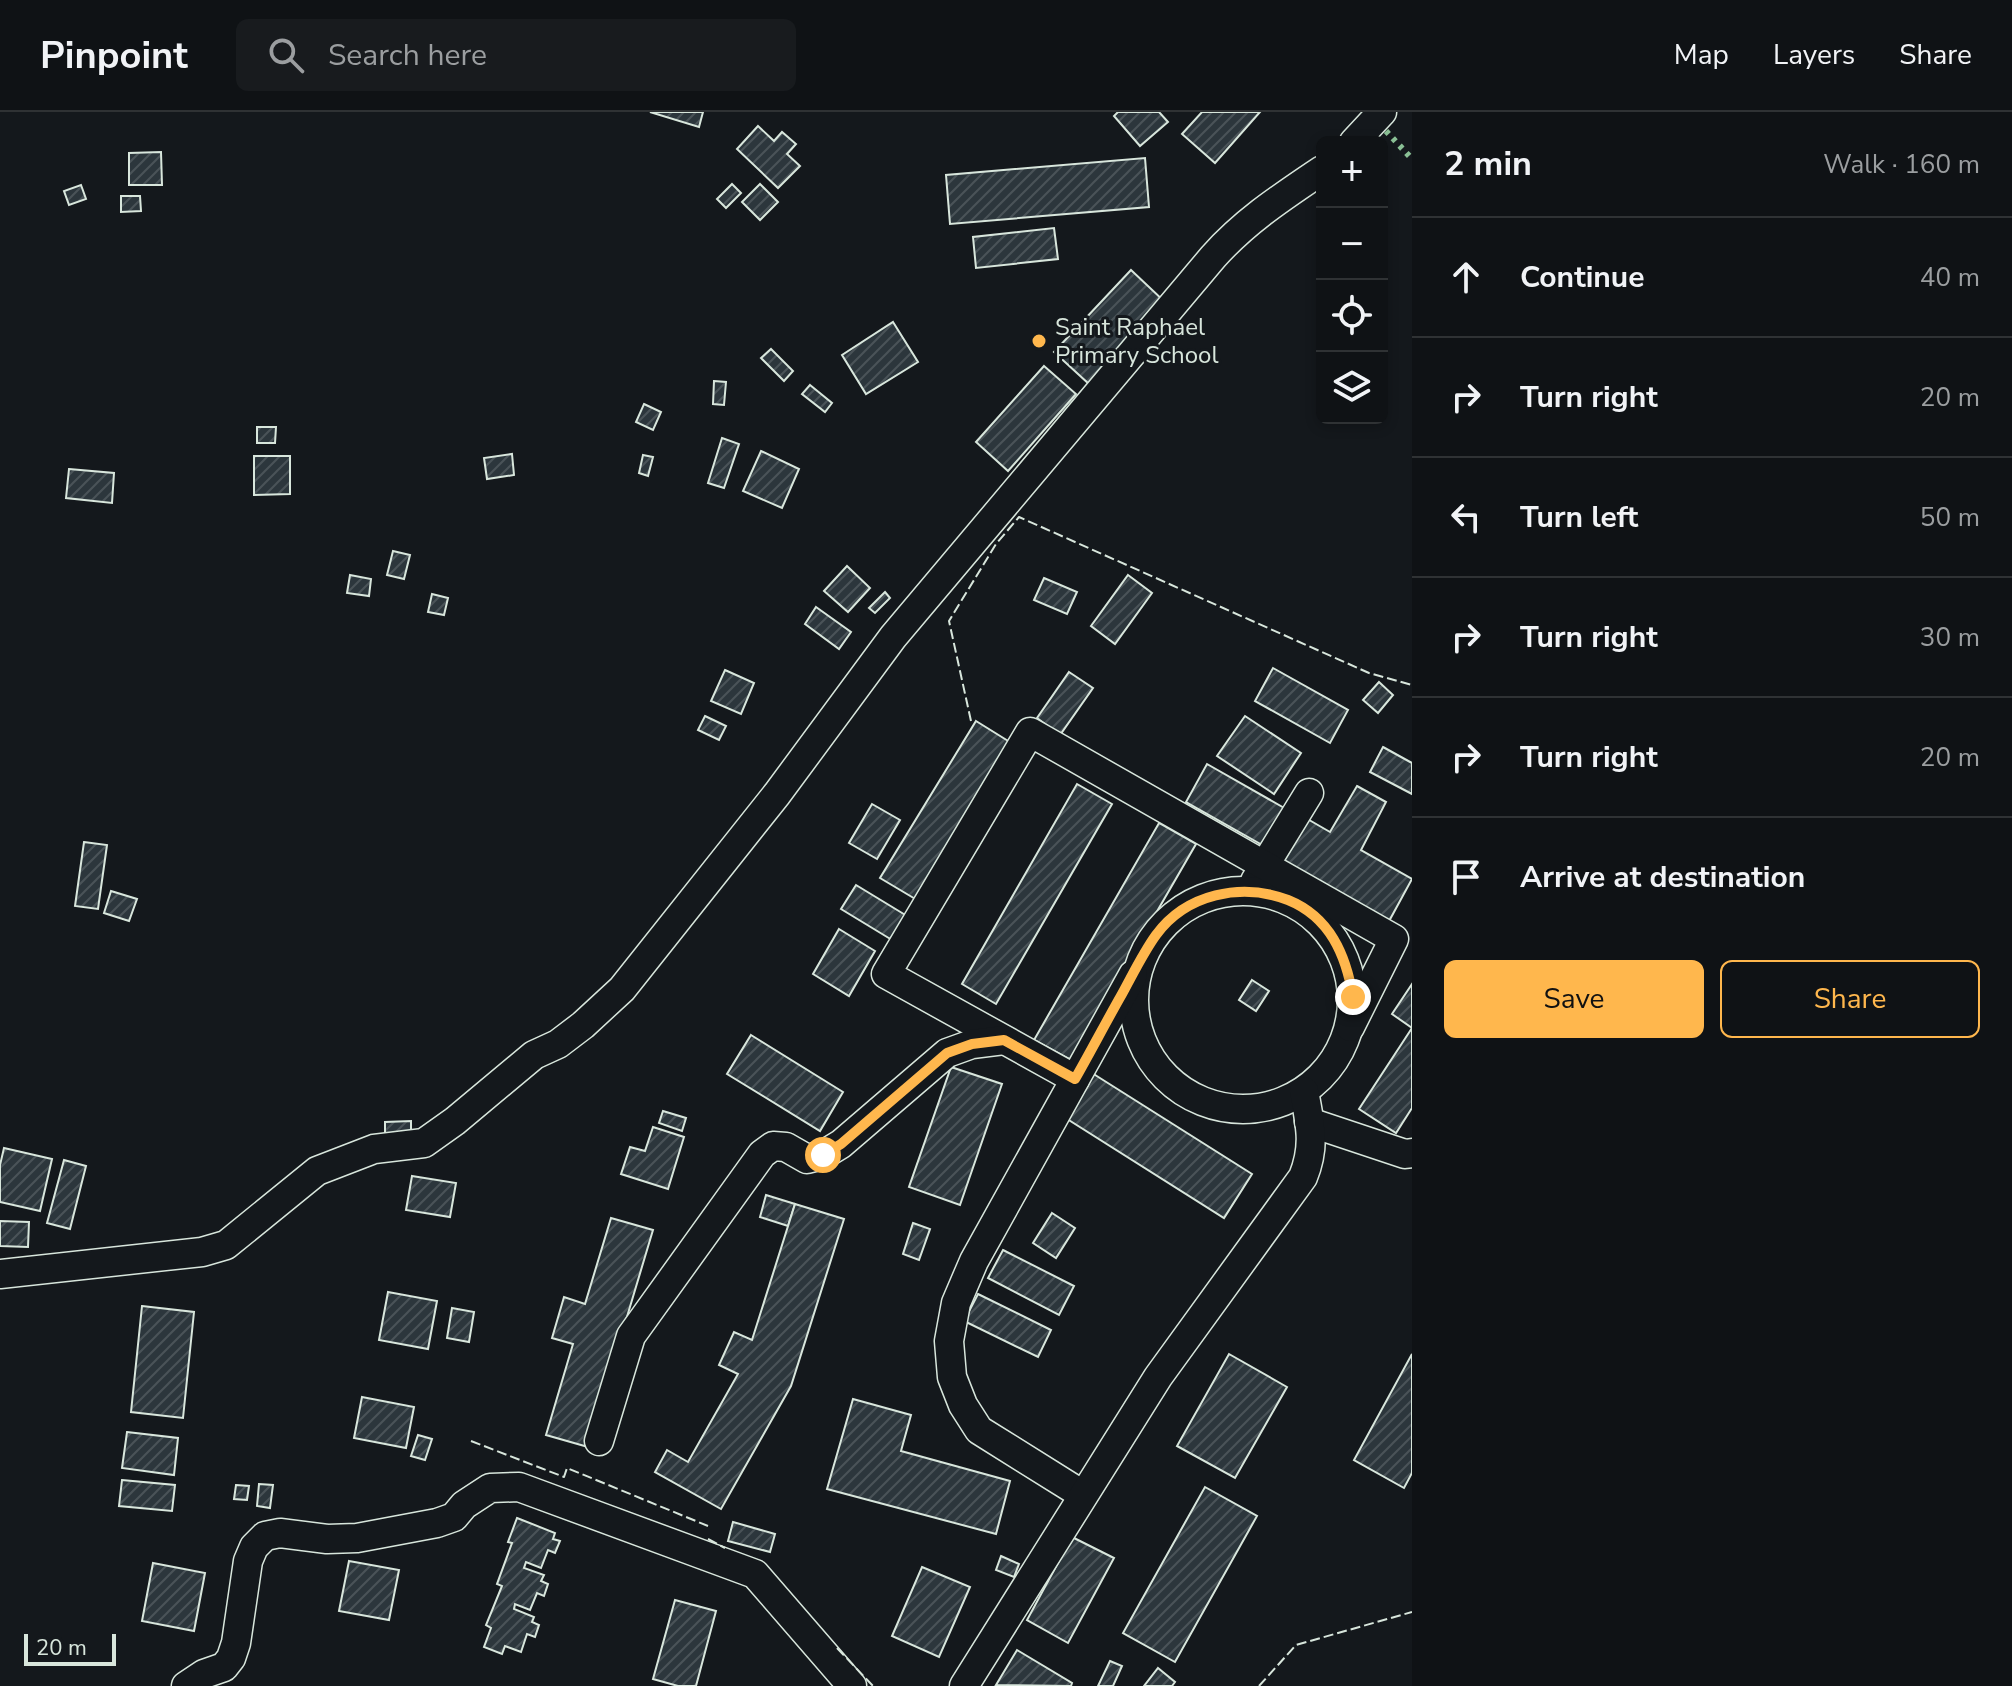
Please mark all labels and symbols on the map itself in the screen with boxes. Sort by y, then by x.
place label: Saint Raphael Primary School [1055,311,1219,371]
marker: Saint Raphael Primary School [1030,332,1048,350]
route end [1335,979,1371,1015]
route start [805,1137,841,1173]
scale bar [24,1630,116,1666]

